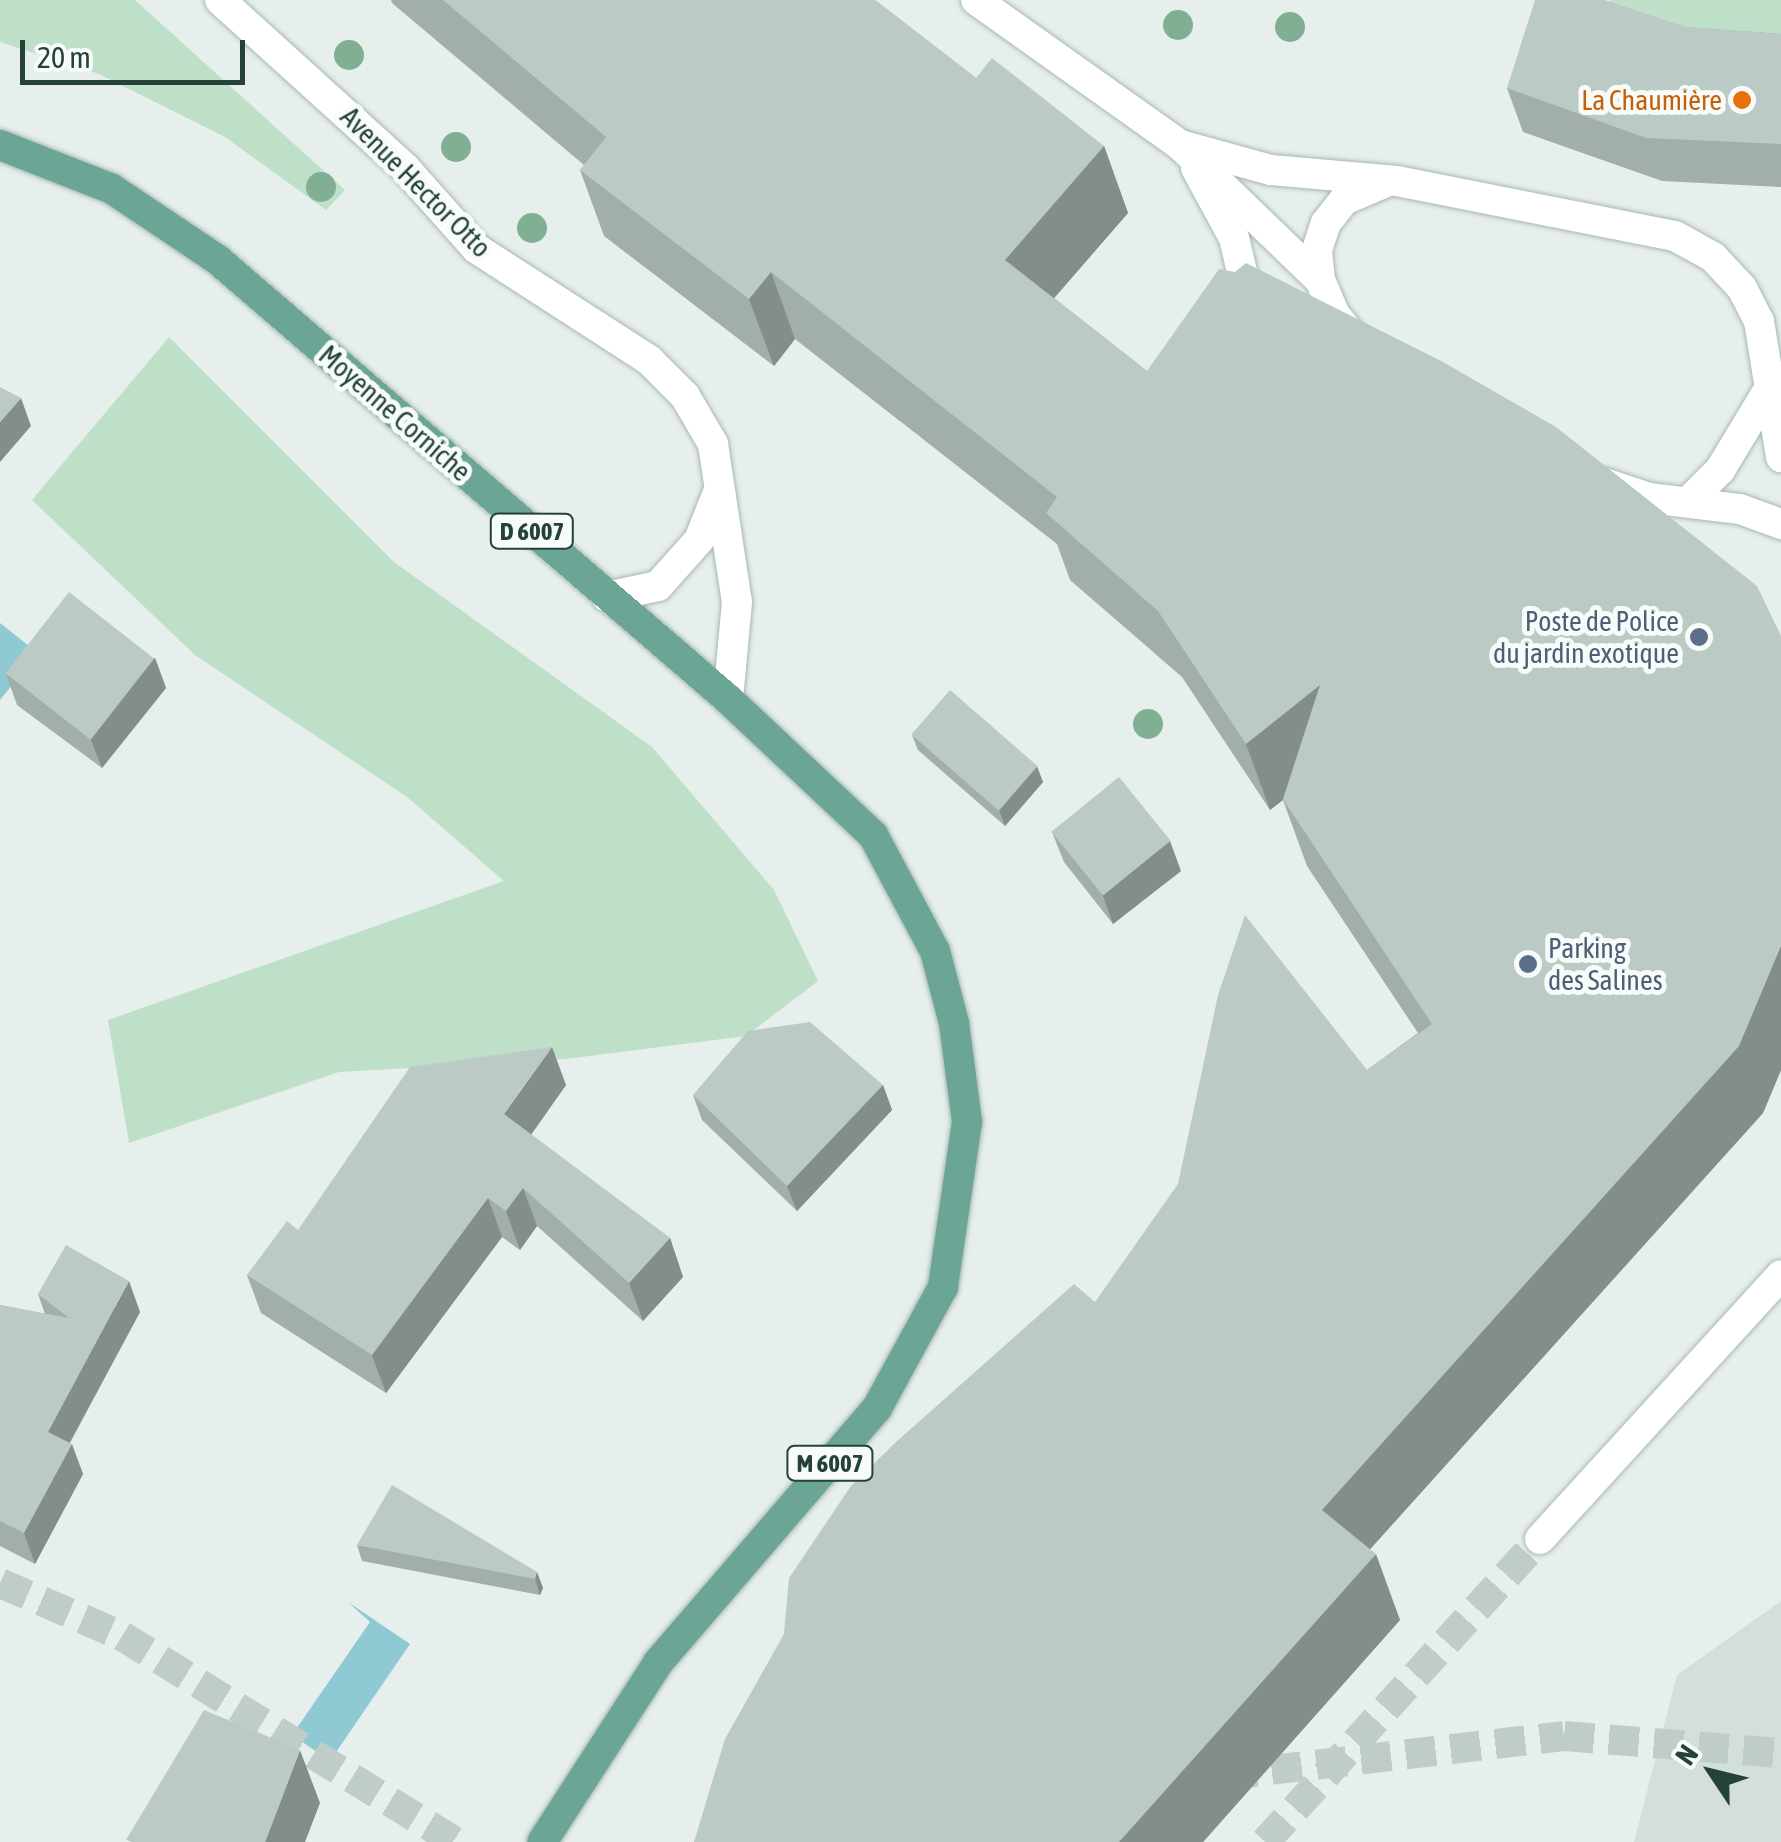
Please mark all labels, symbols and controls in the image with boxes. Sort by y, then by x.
scale bar [25,20,250,82]
text: 20 m [37,40,91,74]
place label: La Chaumière [1581,83,1722,117]
marker: La Chaumière [1731,89,1753,111]
street label: Avenue Hector Otto [334,100,498,264]
street label: Moyenne Corniche [312,338,478,488]
road number: D 6007 [490,511,574,551]
place label: Poste de Police du jardin exotique [1493,604,1679,670]
marker: Poste de Police du jardin exotique [1688,626,1710,648]
place label: Parking des Salines [1548,931,1663,997]
marker: Parking des Salines [1517,953,1539,975]
road number: M 6007 [785,1443,875,1483]
north arrow [1661,1722,1761,1822]
text: N [1669,1739,1704,1771]

